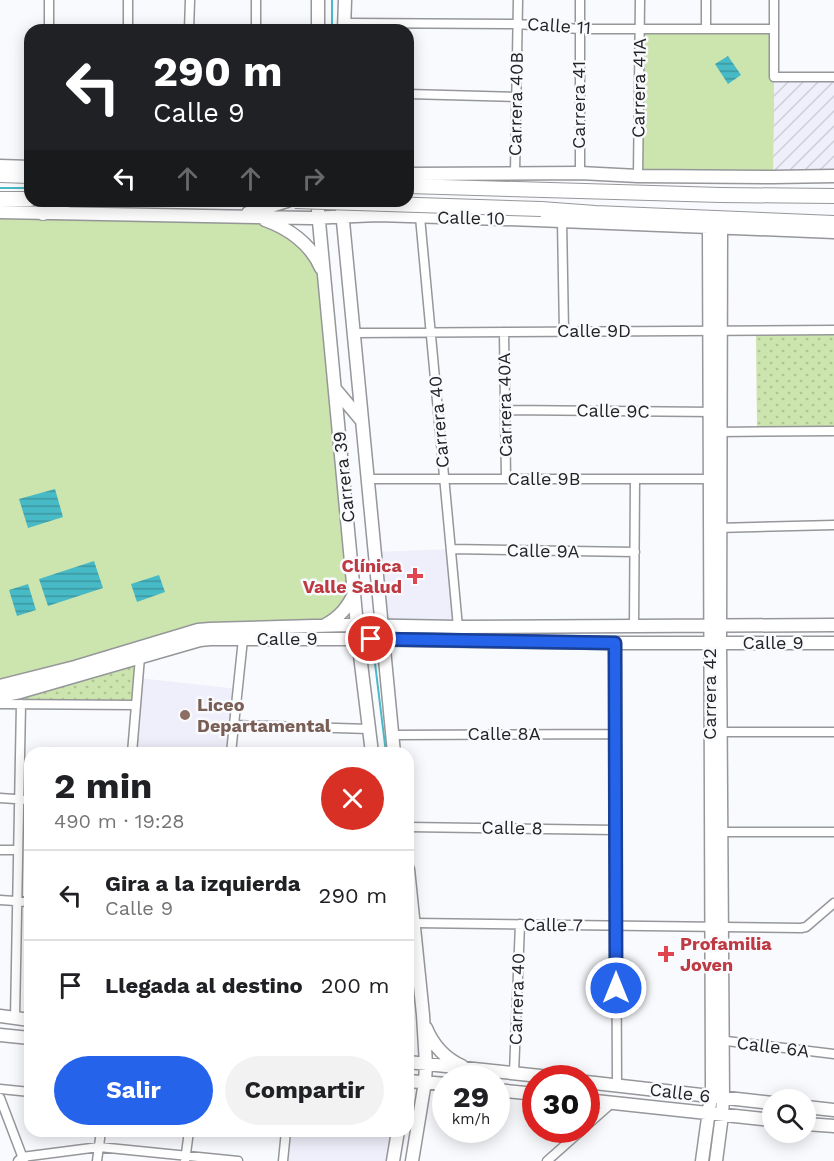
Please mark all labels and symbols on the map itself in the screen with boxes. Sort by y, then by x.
street label: Calle 11 [526,13,592,38]
street label: Carrera 41A [627,38,650,138]
street label: Carrera 40B [504,52,527,156]
street label: Carrera 41 [568,61,589,149]
street label: Calle 10 [437,206,505,229]
street label: Calle 9D [557,320,631,341]
street label: Carrera 40A [493,353,516,457]
street label: Carrera 40 [424,375,453,469]
street label: Calle 9C [576,399,650,422]
street label: Carrera 39 [328,430,359,524]
street label: Calle 9B [508,468,580,489]
street label: Calle 9A [506,539,580,562]
place label: Clínica Valle Salud [303,555,403,597]
marker: Clínica Valle Salud [406,567,424,585]
pin [345,613,396,664]
street label: Calle 9 [256,628,318,649]
street label: Calle 9 [742,632,804,653]
street label: Carrera 42 [699,648,720,740]
place label: Liceo Departamental [197,694,331,736]
marker: Liceo Departamental [178,708,192,722]
street label: Calle 8A [467,723,541,744]
street label: Calle 8 [481,816,543,839]
street label: Calle 7 [523,913,583,936]
place label: Profamilia Joven [680,933,772,975]
marker: Profamilia Joven [657,945,675,963]
street label: Carrera 40 [504,952,529,1046]
position arrow [584,956,648,1020]
street label: Calle 6A [736,1032,811,1061]
speed limit sign: 30 [522,1065,600,1143]
street label: Calle 6 [648,1078,712,1107]

